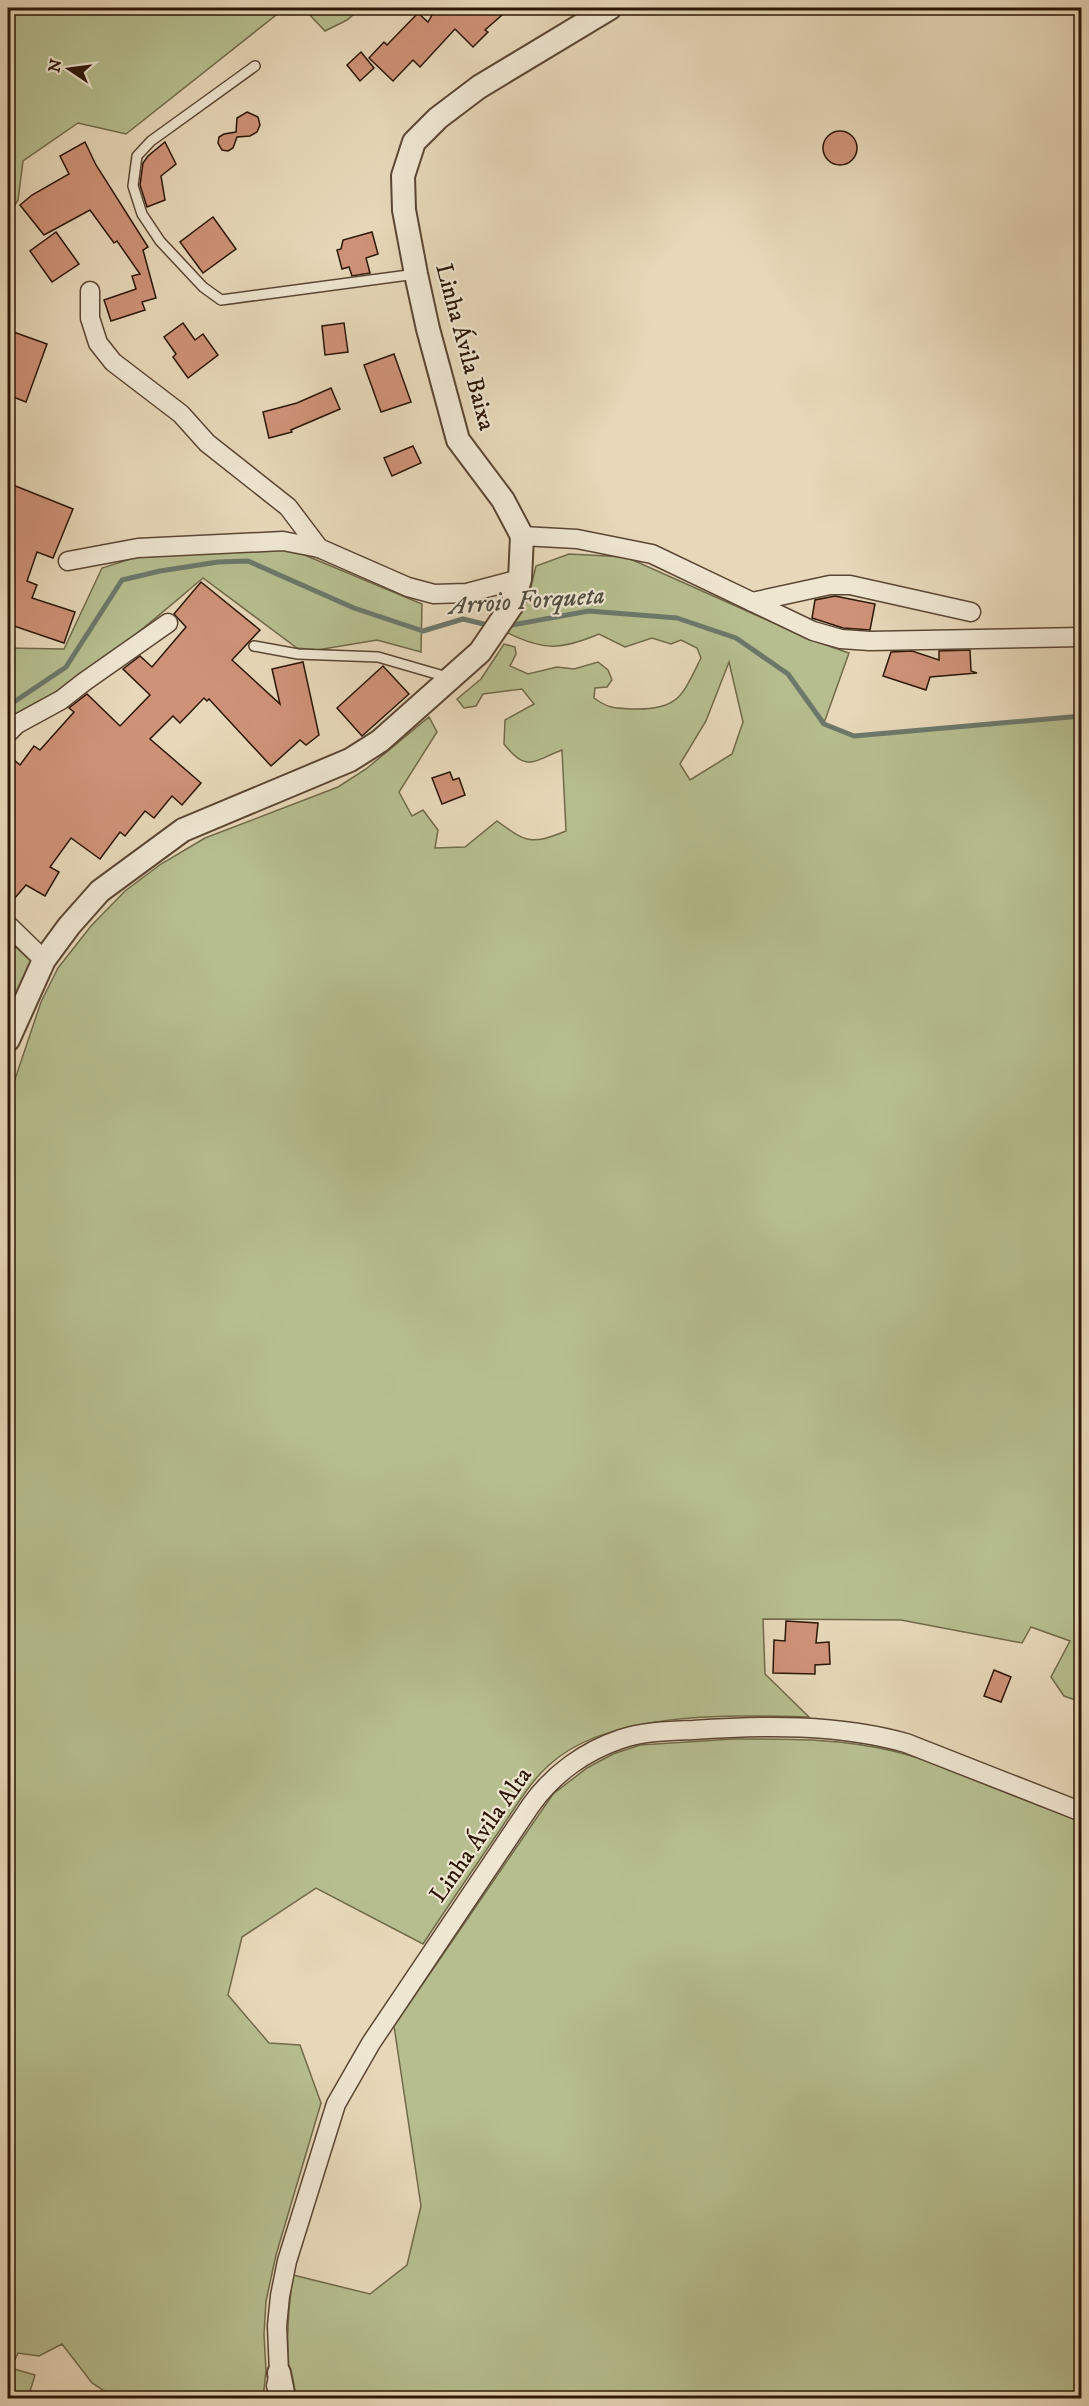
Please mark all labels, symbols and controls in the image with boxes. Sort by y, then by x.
north arrow [39,39,99,99]
text: N [44,57,67,75]
street label: Linha Ávila Baixa [428,260,503,435]
water label: Arroio Forqueta [445,579,606,623]
street label: Linha Ávila Alta [422,1760,539,1908]

